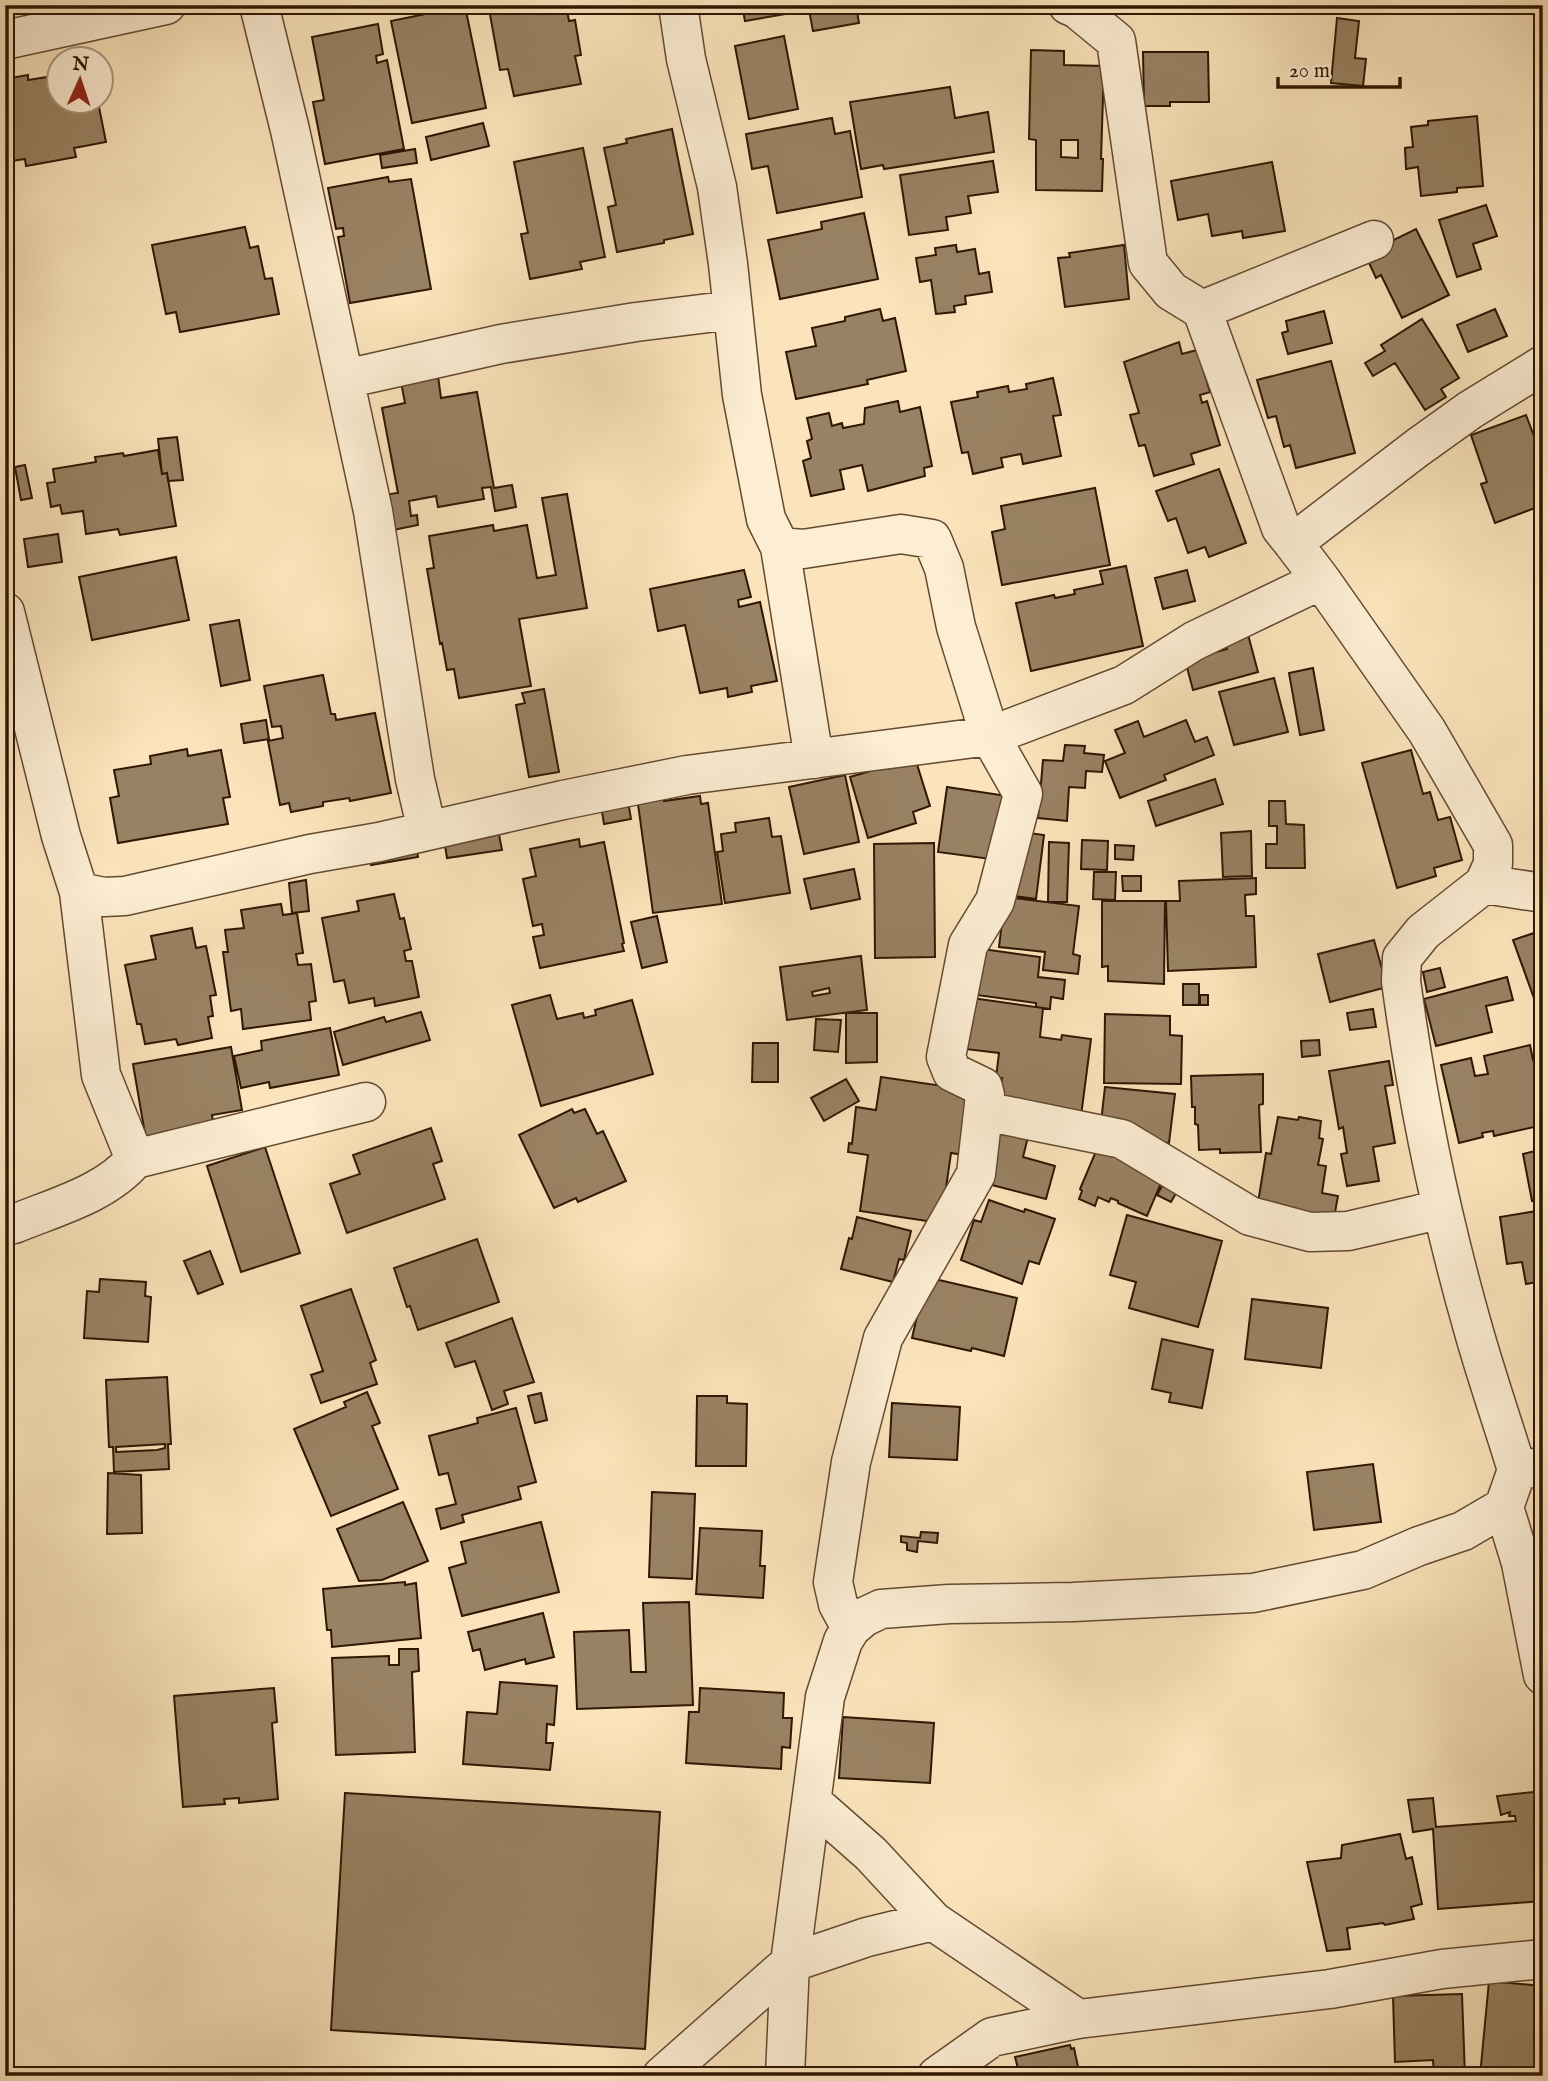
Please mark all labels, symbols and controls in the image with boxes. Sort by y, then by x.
north arrow [46,46,116,116]
scale bar [1278,46,1401,90]
text: N [71,53,90,77]
text: 20 m [1289,58,1330,85]

